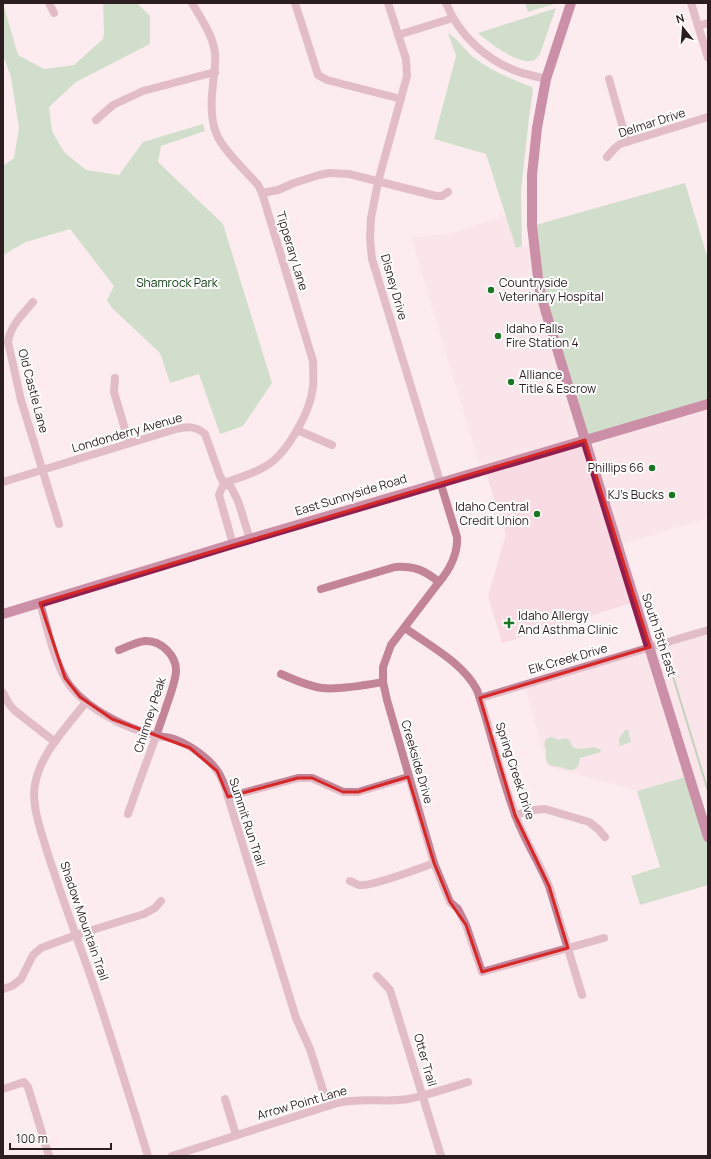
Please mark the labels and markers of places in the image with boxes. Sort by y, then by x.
place label: Countryside Veterinary Hospital [499,274,604,305]
marker: Countryside Veterinary Hospital [486,285,496,295]
place label: Idaho Falls Fire Station 4 [506,320,579,351]
marker: Idaho Falls Fire Station 4 [493,331,503,341]
place label: Alliance Title & Escrow [519,366,596,397]
marker: Alliance Title & Escrow [506,377,516,387]
place label: Phillips 66 [588,459,644,476]
marker: Phillips 66 [647,463,657,473]
place label: KJ's Bucks [608,486,664,503]
marker: KJ's Bucks [667,490,677,500]
place label: Idaho Central Credit Union [455,498,529,529]
marker: Idaho Central Credit Union [532,509,542,519]
place label: Idaho Allergy And Asthma Clinic [518,607,618,638]
marker: Idaho Allergy And Asthma Clinic [503,617,515,629]

